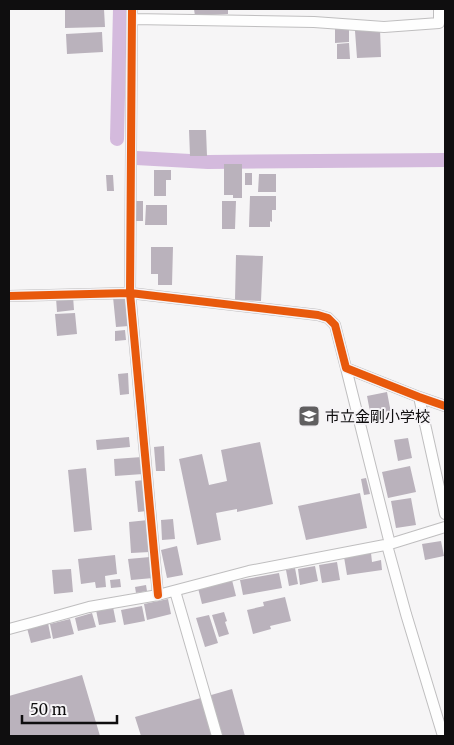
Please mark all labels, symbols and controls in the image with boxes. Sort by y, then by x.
school or university icon: 市立金剛小学校 [297,404,321,428]
place label: 市立金剛小学校 [325,407,430,426]
scale bar [22,692,118,724]
text: 50 m [30,700,67,719]

